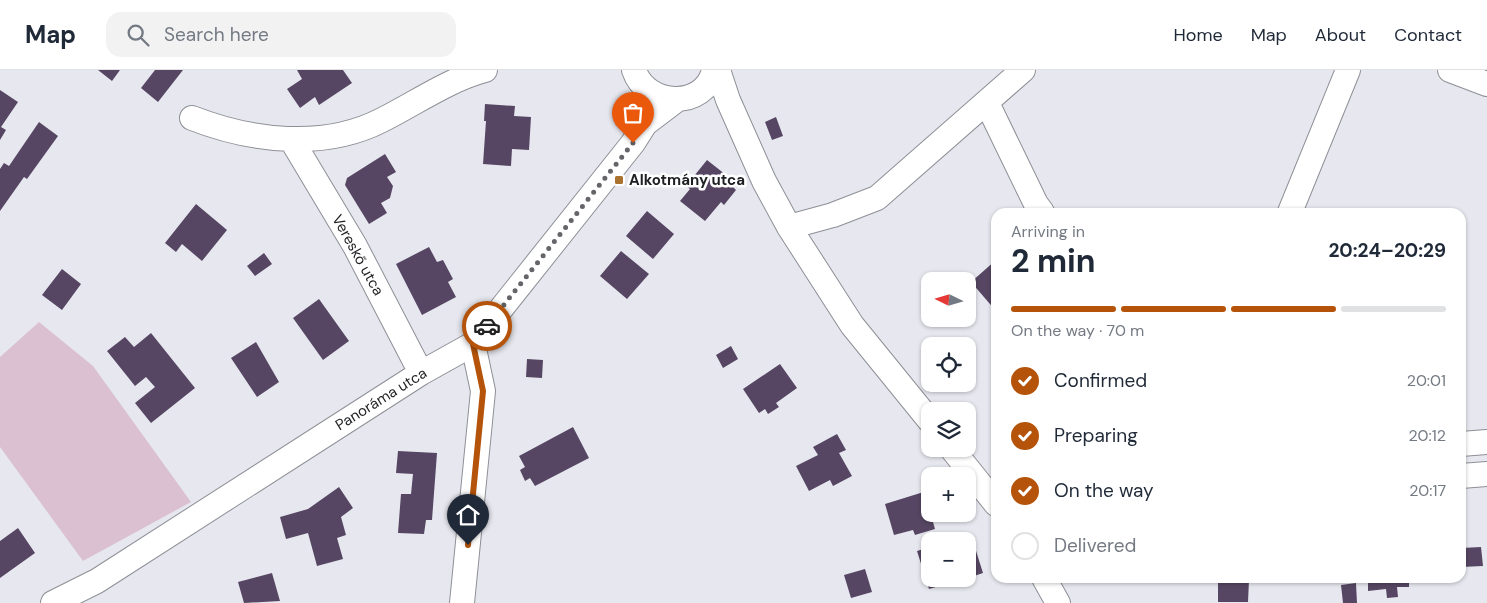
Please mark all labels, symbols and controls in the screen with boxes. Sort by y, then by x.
search box [106,12,456,57]
text: Map [25,19,76,50]
icon: search [124,21,152,49]
text: Search here [164,22,269,47]
text: Home [1173,23,1223,47]
text: Map [1251,23,1287,47]
text: About [1315,23,1366,47]
text: Contact [1394,23,1462,47]
pin [612,92,654,143]
icon: bag [619,99,647,127]
place label: Alkotmány utca [629,170,745,190]
marker: Alkotmány utca [613,174,625,186]
street label: Vereskő utca [327,211,389,299]
text: Arriving in [1011,221,1085,242]
text: 20:24–20:29 [1328,238,1446,263]
text: 2 min [1011,240,1096,282]
north arrow [921,272,976,328]
map controls [921,272,976,587]
courier [462,301,512,351]
icon: car [473,312,501,340]
text: On the way · 70 m [1011,320,1144,341]
button: locate [921,337,976,392]
street label: Panoráma utca [331,363,431,435]
icon: check [1011,367,1039,395]
text: Confirmed [1054,368,1147,393]
text: 20:01 [1407,370,1446,391]
button: layers [921,402,976,457]
icon: check [1011,422,1039,450]
text: Preparing [1054,423,1138,448]
text: 20:12 [1409,425,1446,446]
button: + [921,467,976,522]
icon: check [1011,477,1039,505]
text: On the way [1054,478,1154,503]
text: 20:17 [1409,480,1446,501]
pin [447,494,489,545]
icon: home [454,501,482,529]
button: − [921,532,976,587]
text: Delivered [1054,533,1136,558]

